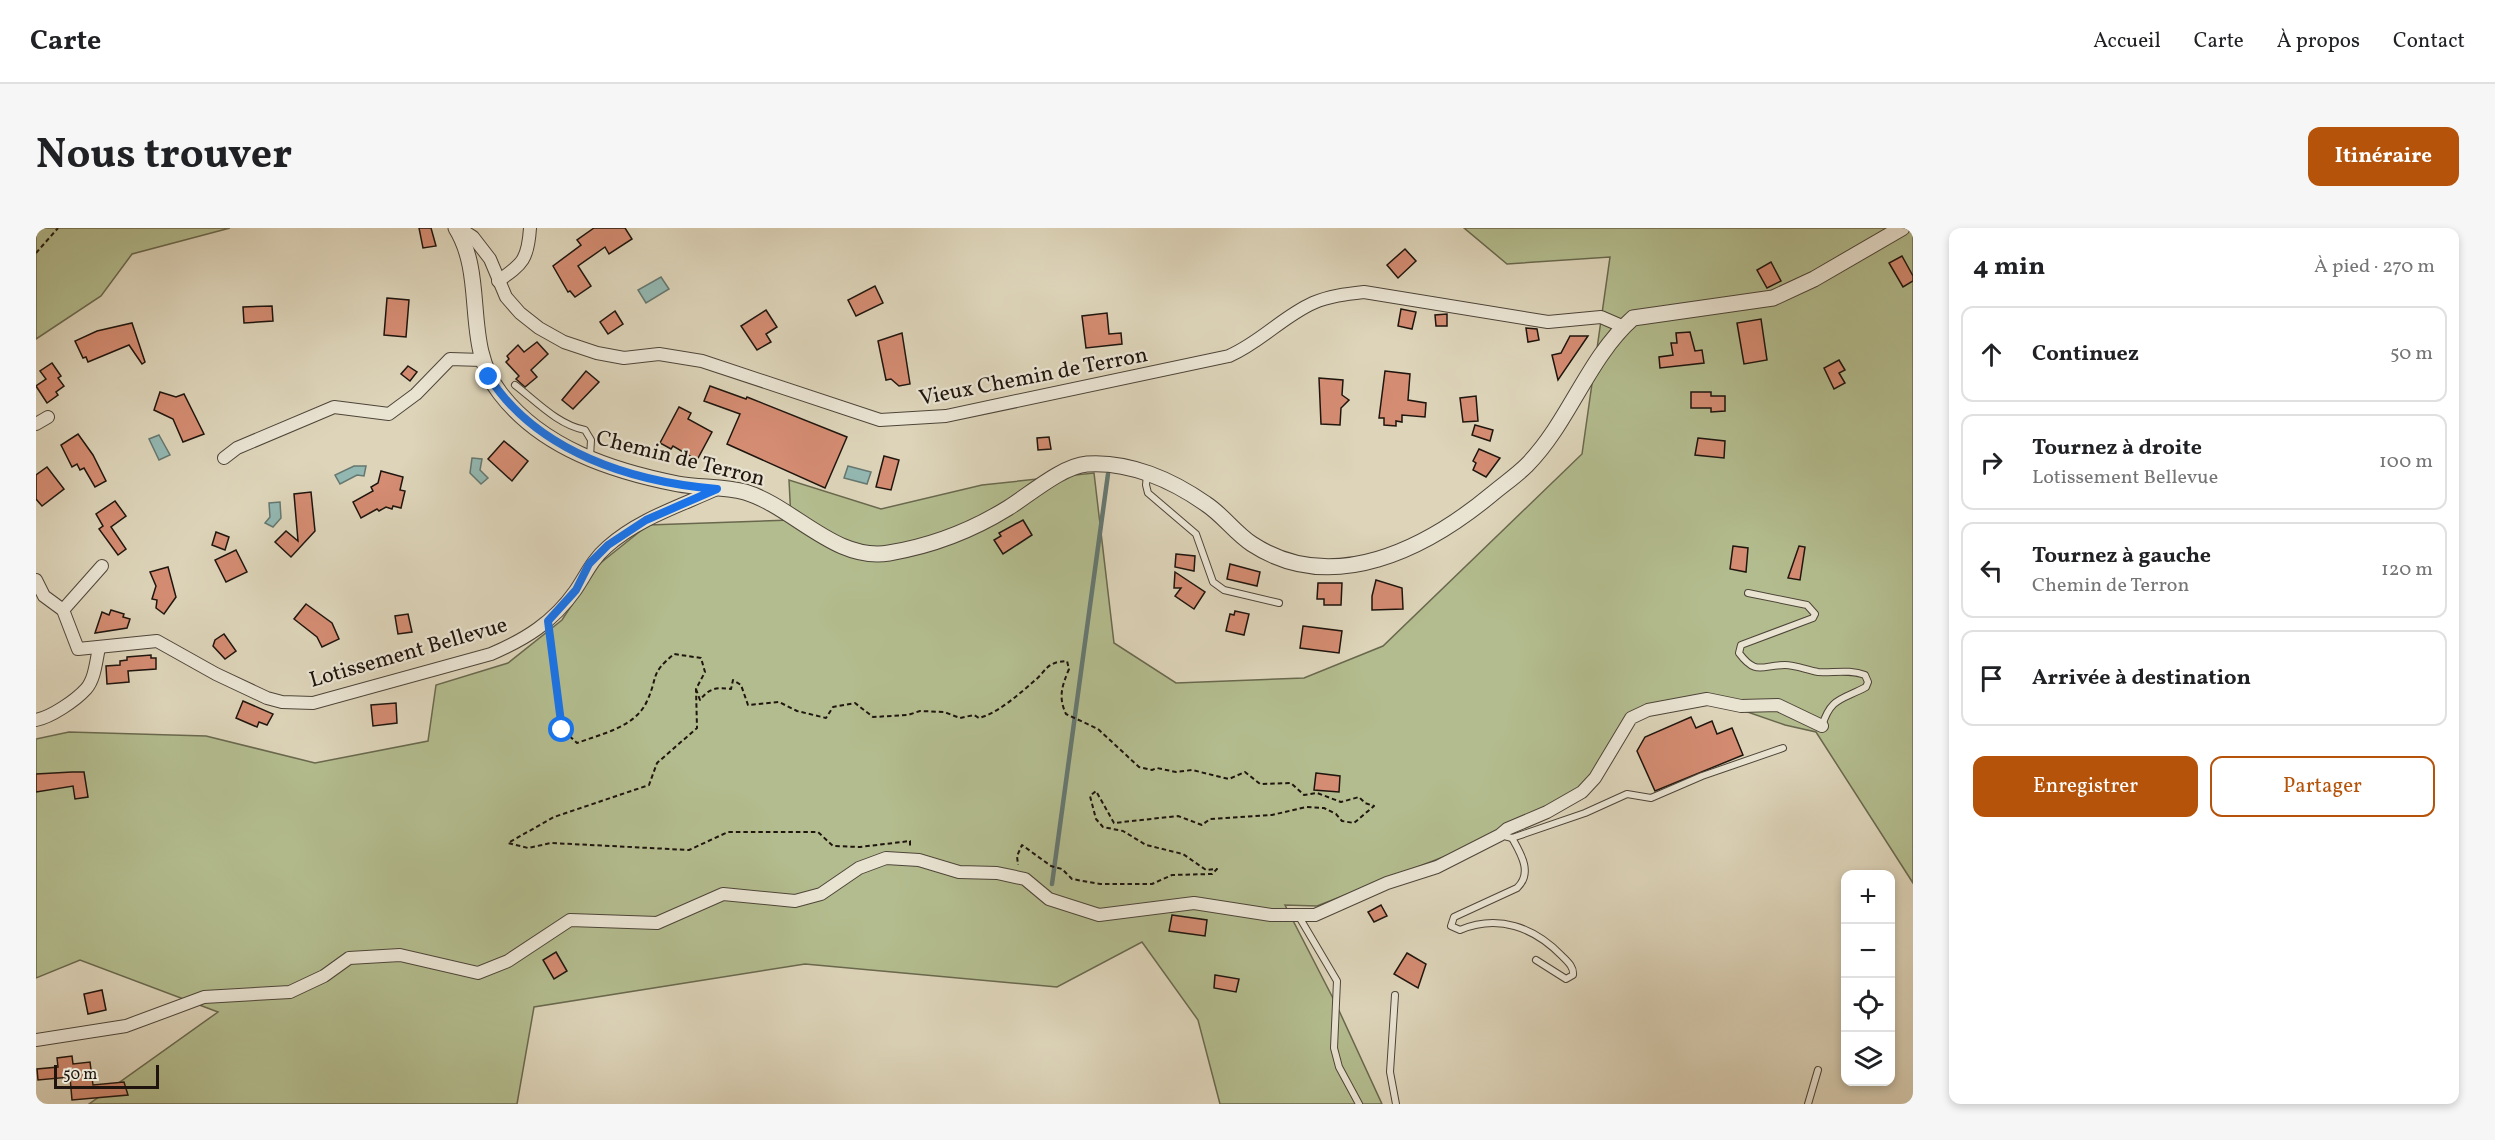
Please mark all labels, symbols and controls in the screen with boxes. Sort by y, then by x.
text: Carte [30,22,101,61]
text: Accueil [2093,27,2161,56]
text: Carte [2194,27,2244,56]
text: À propos [2277,27,2360,56]
text: Contact [2393,27,2465,56]
text: Nous trouver [36,127,292,186]
button: Itinéraire [2308,127,2459,186]
text: 4 min [1973,249,2045,285]
text: À pied · 270 m [2314,253,2435,281]
icon: ahead [1975,338,2008,371]
text: Continuez [2032,339,2139,370]
street label: Vieux Chemin de Terron [916,340,1151,415]
text: 50 m [2390,340,2433,368]
route end [475,363,501,389]
street label: Chemin de Terron [593,423,768,495]
text: Tournez à droite [2032,433,2202,464]
icon: right [1975,446,2008,479]
text: 100 m [2379,448,2433,476]
text: Lotissement Bellevue [2032,464,2218,492]
text: Tournez à gauche [2032,541,2211,572]
icon: left [1975,554,2008,587]
text: 120 m [2381,556,2433,584]
text: Chemin de Terron [2032,572,2189,600]
street label: Lotissement Bellevue [306,610,511,697]
icon: arrive [1975,662,2008,695]
text: Arrivée à destination [2032,663,2251,694]
route start [548,716,574,742]
button: Enregistrer [1973,756,2198,817]
button: Partager [2210,756,2435,817]
map controls [1841,870,1895,1086]
button: + [1841,870,1895,924]
button: − [1841,924,1895,978]
button: locate [1841,978,1895,1032]
button: layers [1841,1032,1895,1086]
scale bar [54,1062,159,1090]
text: 50 m [63,1064,97,1086]

